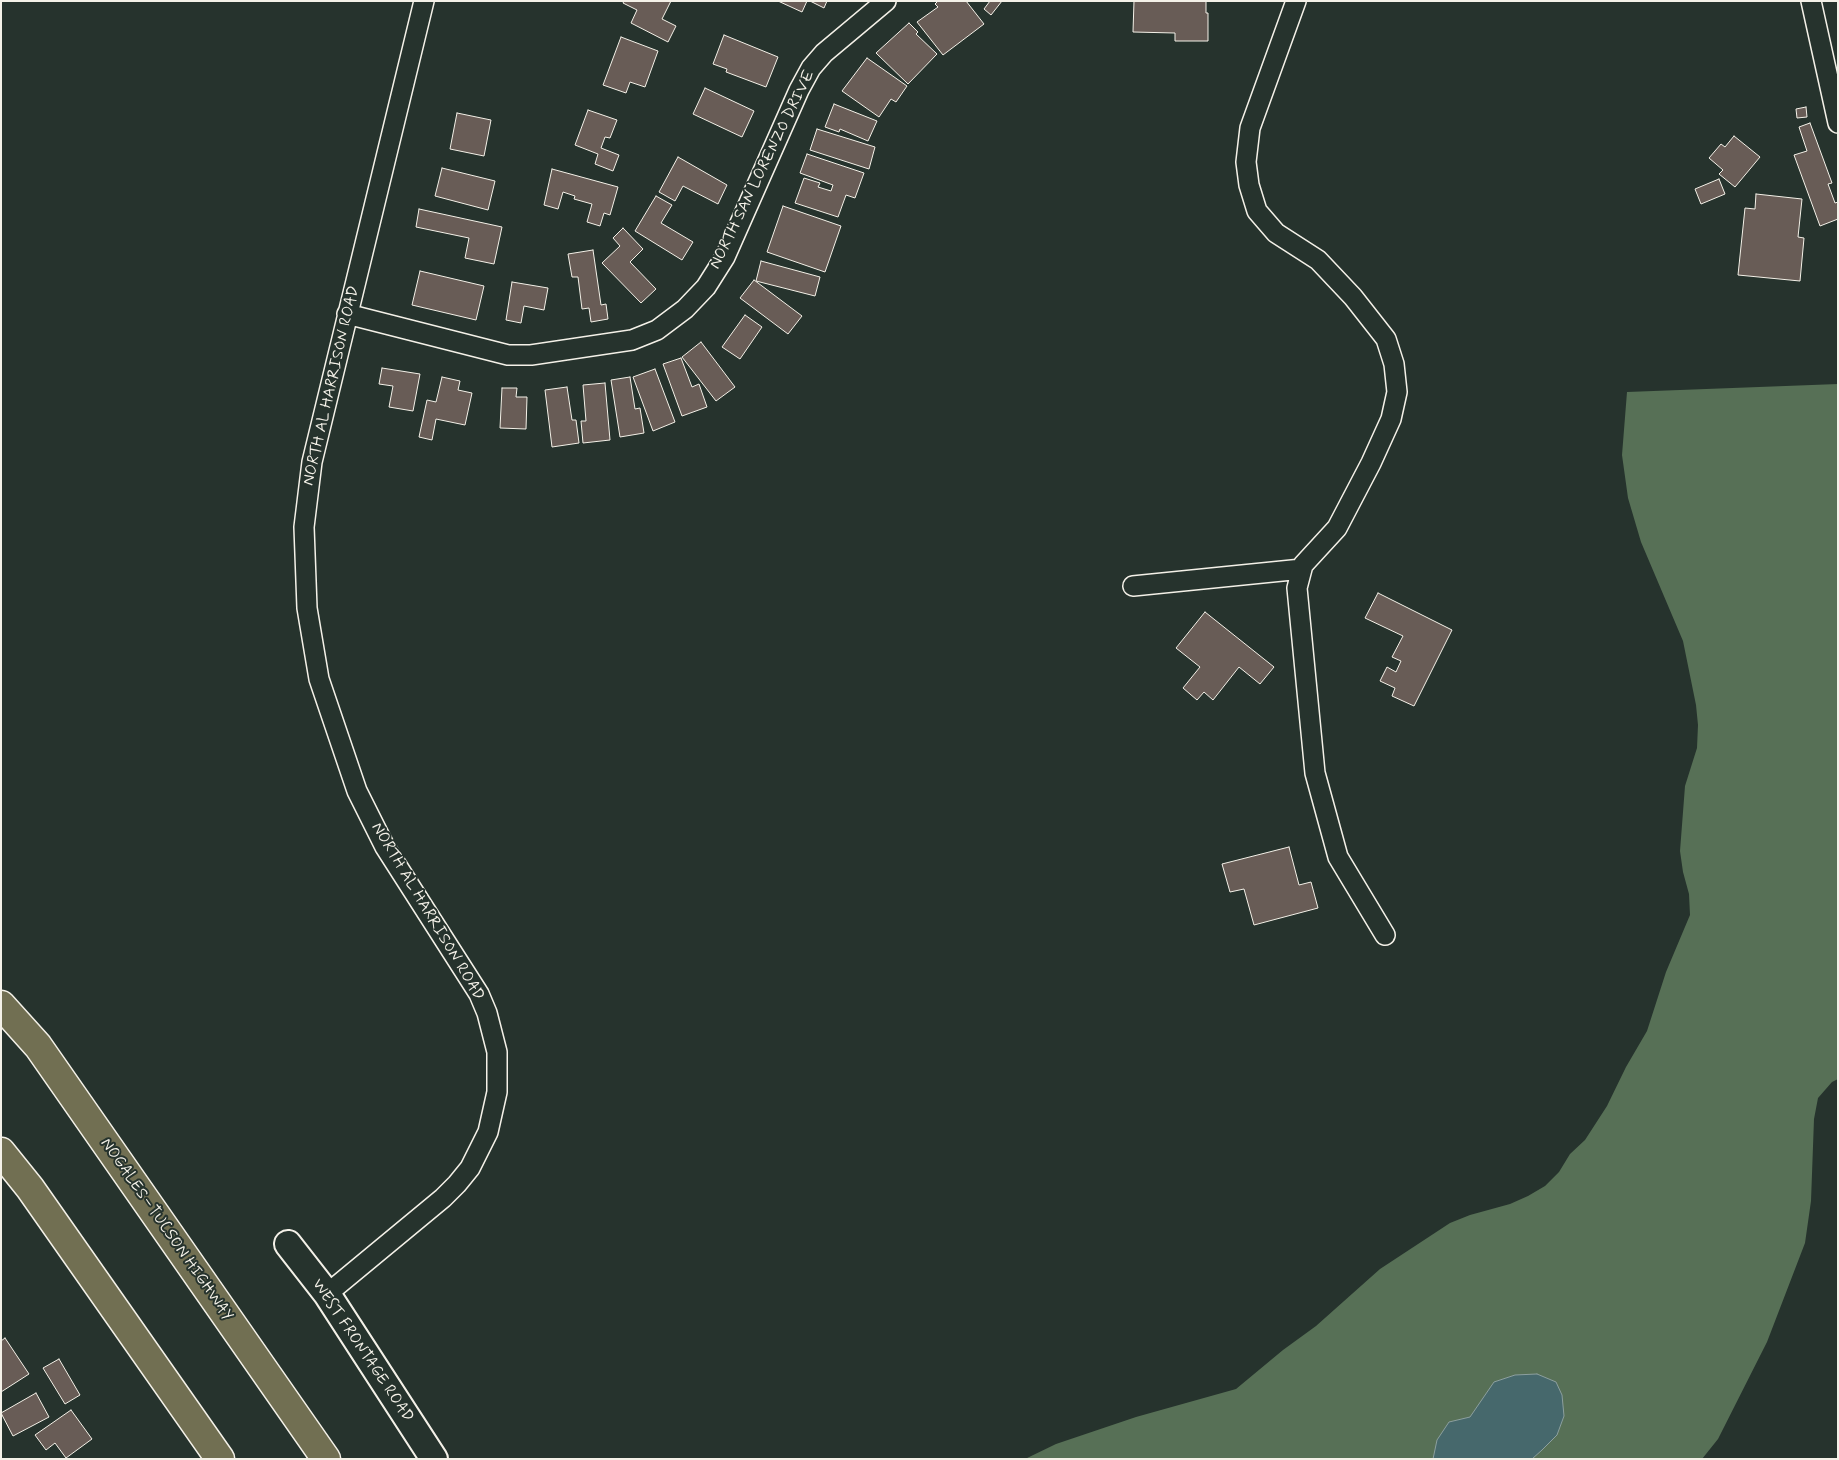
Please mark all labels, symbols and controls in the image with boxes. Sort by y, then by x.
street label: NORTH SAN LORENZO DRIVE [706,67,820,273]
street label: NORTH AL HARRISON ROAD [300,284,364,488]
street label: NORTH AL HARRISON ROAD [366,820,488,1004]
street label: NOGALES–TUCSON HIGHWAY [95,1135,237,1325]
street label: WEST FRONTAGE ROAD [307,1276,417,1426]

